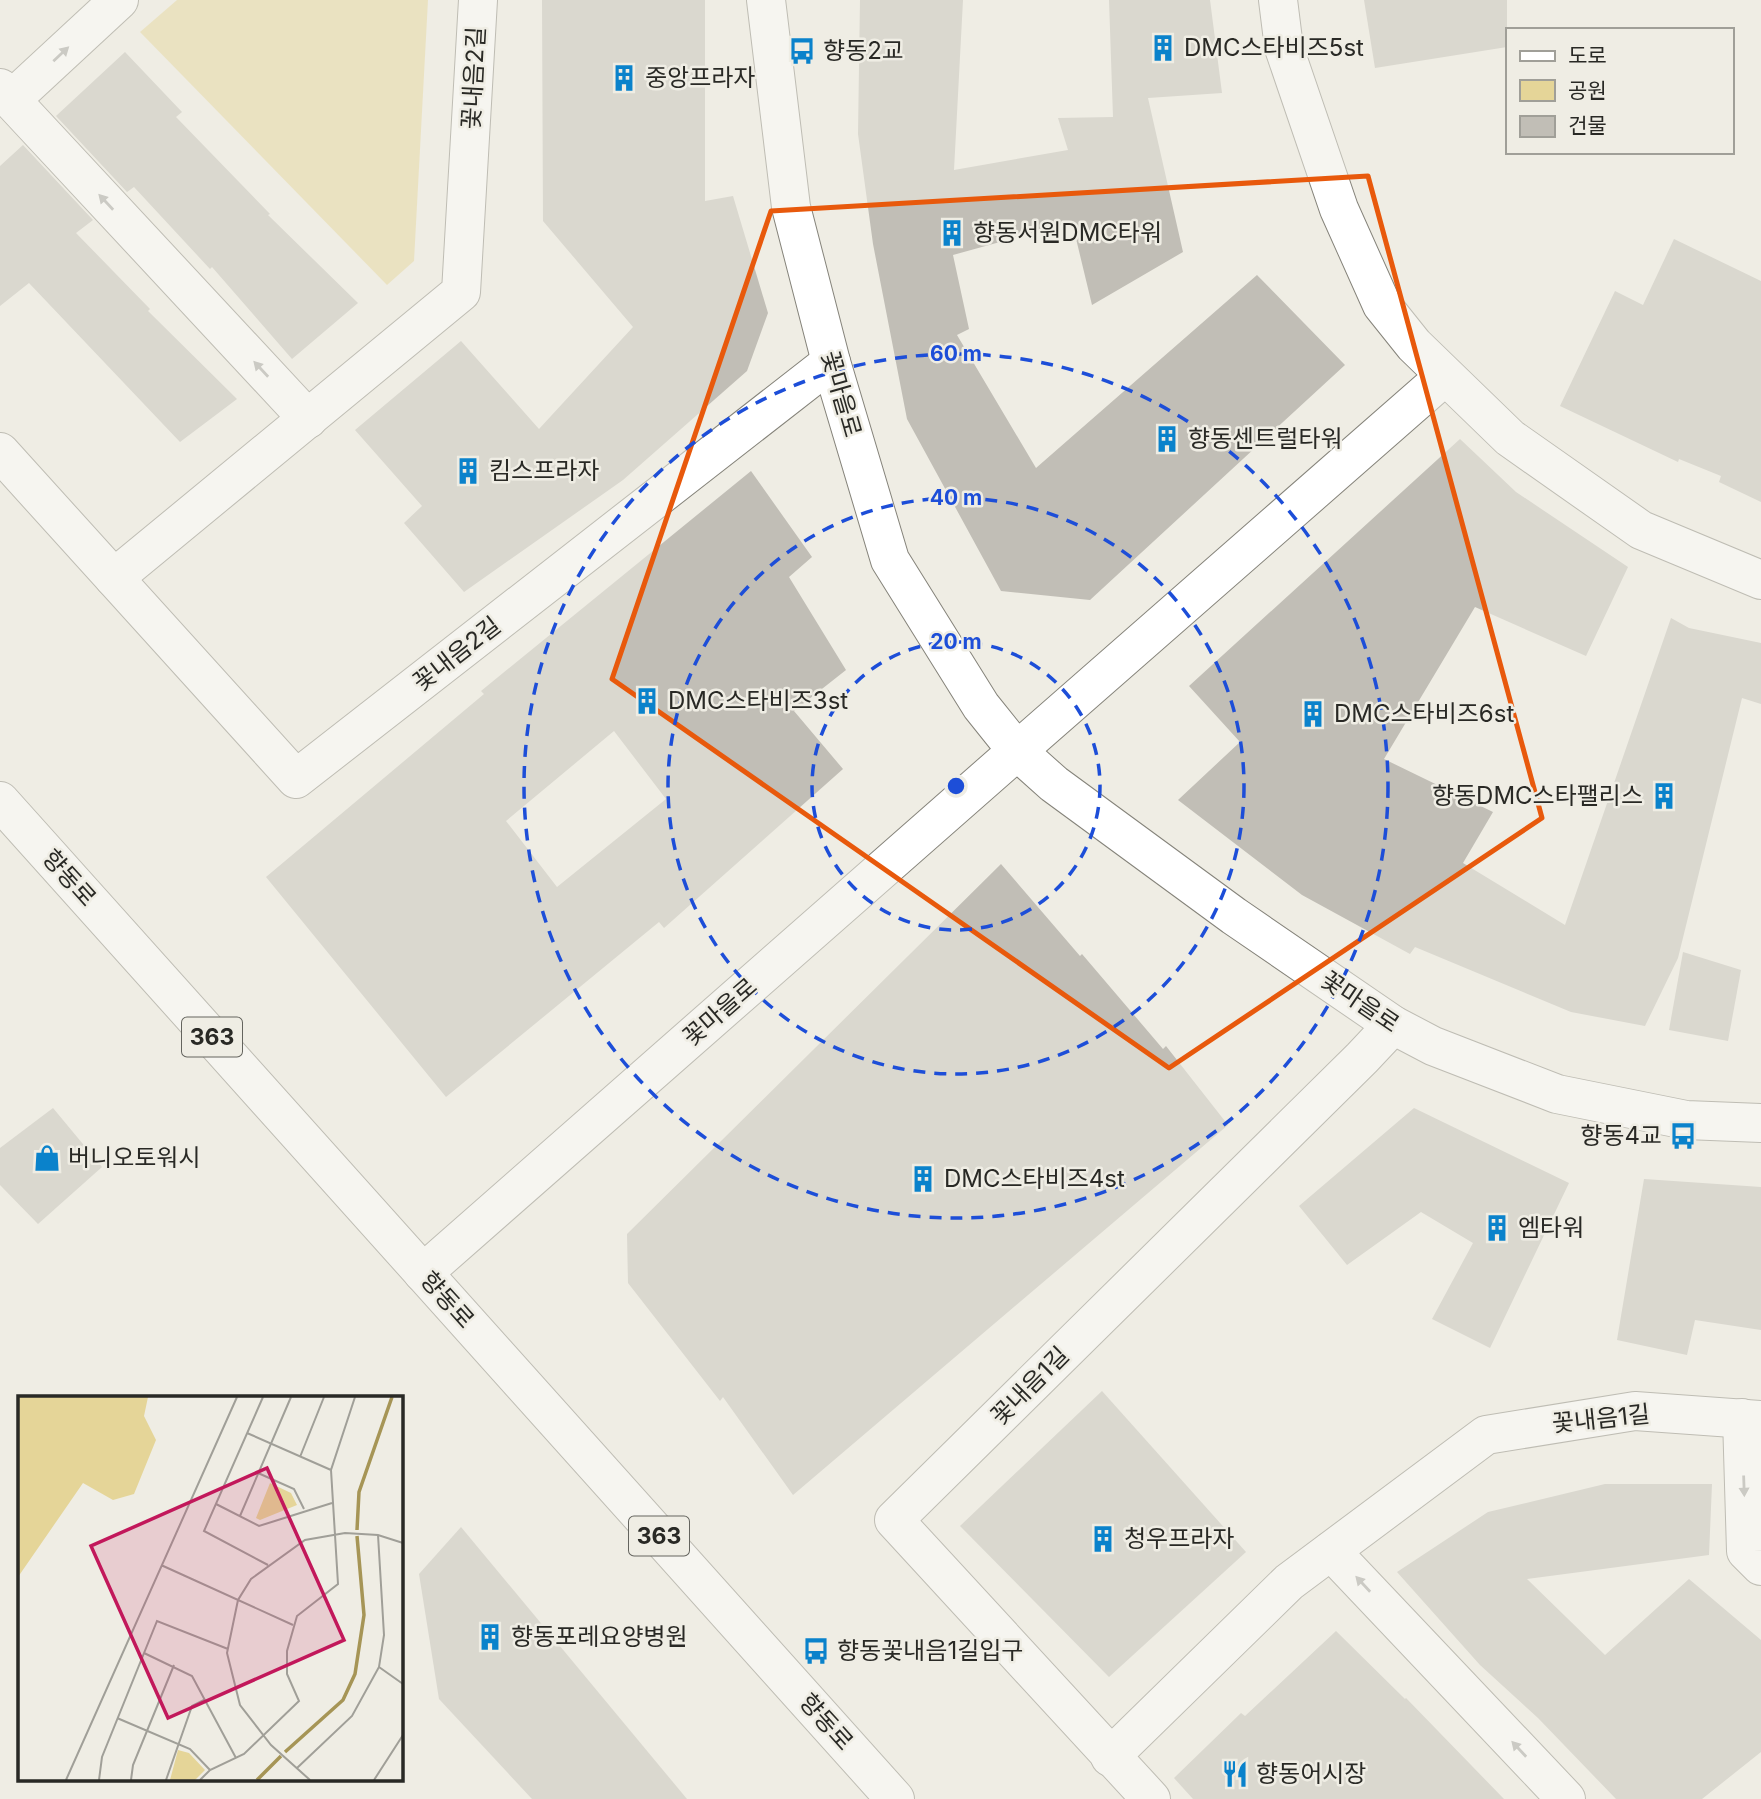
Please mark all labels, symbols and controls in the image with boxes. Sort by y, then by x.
street label: 꽃내음2길 [456,26,491,130]
legend [1506,28,1733,154]
building icon: DMC스타비즈5st [1148,33,1178,63]
place label: DMC스타비즈5st [1184,33,1364,62]
bus stop icon: 향동2교 [787,36,817,66]
place label: 향동2교 [823,36,904,65]
text: 도로 [1568,43,1607,68]
one-way arrow [52,46,69,62]
building icon: 중앙프라자 [609,63,639,93]
place label: 중앙프라자 [645,63,755,92]
text: 공원 [1568,78,1607,103]
text: 건물 [1568,113,1607,138]
one-way arrow [99,194,115,211]
building icon: 향동서원DMC타워 [937,218,967,248]
place label: 향동서원DMC타워 [973,218,1162,247]
text: 60 m [930,341,982,366]
street label: 꽃마을로 [815,347,868,440]
one-way arrow [253,360,269,378]
building icon: 향동센트럴타워 [1152,424,1182,454]
place label: 향동센트럴타워 [1188,424,1343,453]
building icon: 킴스프라자 [453,456,483,486]
place label: 킴스프라자 [489,456,599,485]
text: 40 m [930,485,982,510]
street label: 꽃내음2길 [407,610,506,697]
text: 20 m [930,629,982,654]
building icon: DMC스타비즈3st [632,686,662,716]
place label: DMC스타비즈3st [668,686,848,715]
building icon: DMC스타비즈6st [1298,699,1328,729]
place label: DMC스타비즈6st [1334,699,1514,728]
centre of rings [944,774,968,798]
place label: 향동DMC스타팰리스 [1432,781,1643,810]
building icon: 향동DMC스타팰리스 [1649,781,1679,811]
street label: 향동로 [36,843,102,912]
street label: 꽃마을로 [1316,965,1405,1038]
street label: 꽃마을로 [677,972,763,1052]
road number: 363 [182,1018,242,1056]
place label: 향동4교 [1580,1121,1662,1150]
bus stop icon: 향동4교 [1668,1121,1698,1151]
shop icon: 버니오토워시 [32,1143,62,1173]
place label: 버니오토워시 [68,1143,200,1172]
building icon: DMC스타비즈4st [908,1164,938,1194]
place label: DMC스타비즈4st [944,1164,1125,1193]
building icon: 엠타워 [1482,1213,1512,1243]
place label: 엠타워 [1518,1213,1584,1242]
street label: 향동로 [414,1265,480,1334]
street label: 꽃내음1길 [985,1341,1075,1431]
inset map [18,1396,402,1782]
street label: 꽃내음1길 [1551,1399,1651,1438]
one-way arrow [1738,1476,1749,1498]
road number: 363 [629,1516,689,1555]
building icon: 청우프라자 [1088,1524,1118,1554]
place label: 청우프라자 [1124,1524,1234,1553]
one-way arrow [1355,1576,1371,1593]
building icon: 향동포레요양병원 [475,1622,505,1652]
place label: 향동포레요양병원 [511,1622,688,1651]
bus stop icon: 향동꽃내음1길입구 [801,1636,831,1666]
place label: 향동꽃내음1길입구 [837,1636,1023,1665]
street label: 향동로 [793,1687,859,1756]
one-way arrow [1511,1741,1528,1758]
restaurant icon: 향동어시장 [1220,1759,1250,1789]
place label: 향동어시장 [1256,1759,1366,1788]

